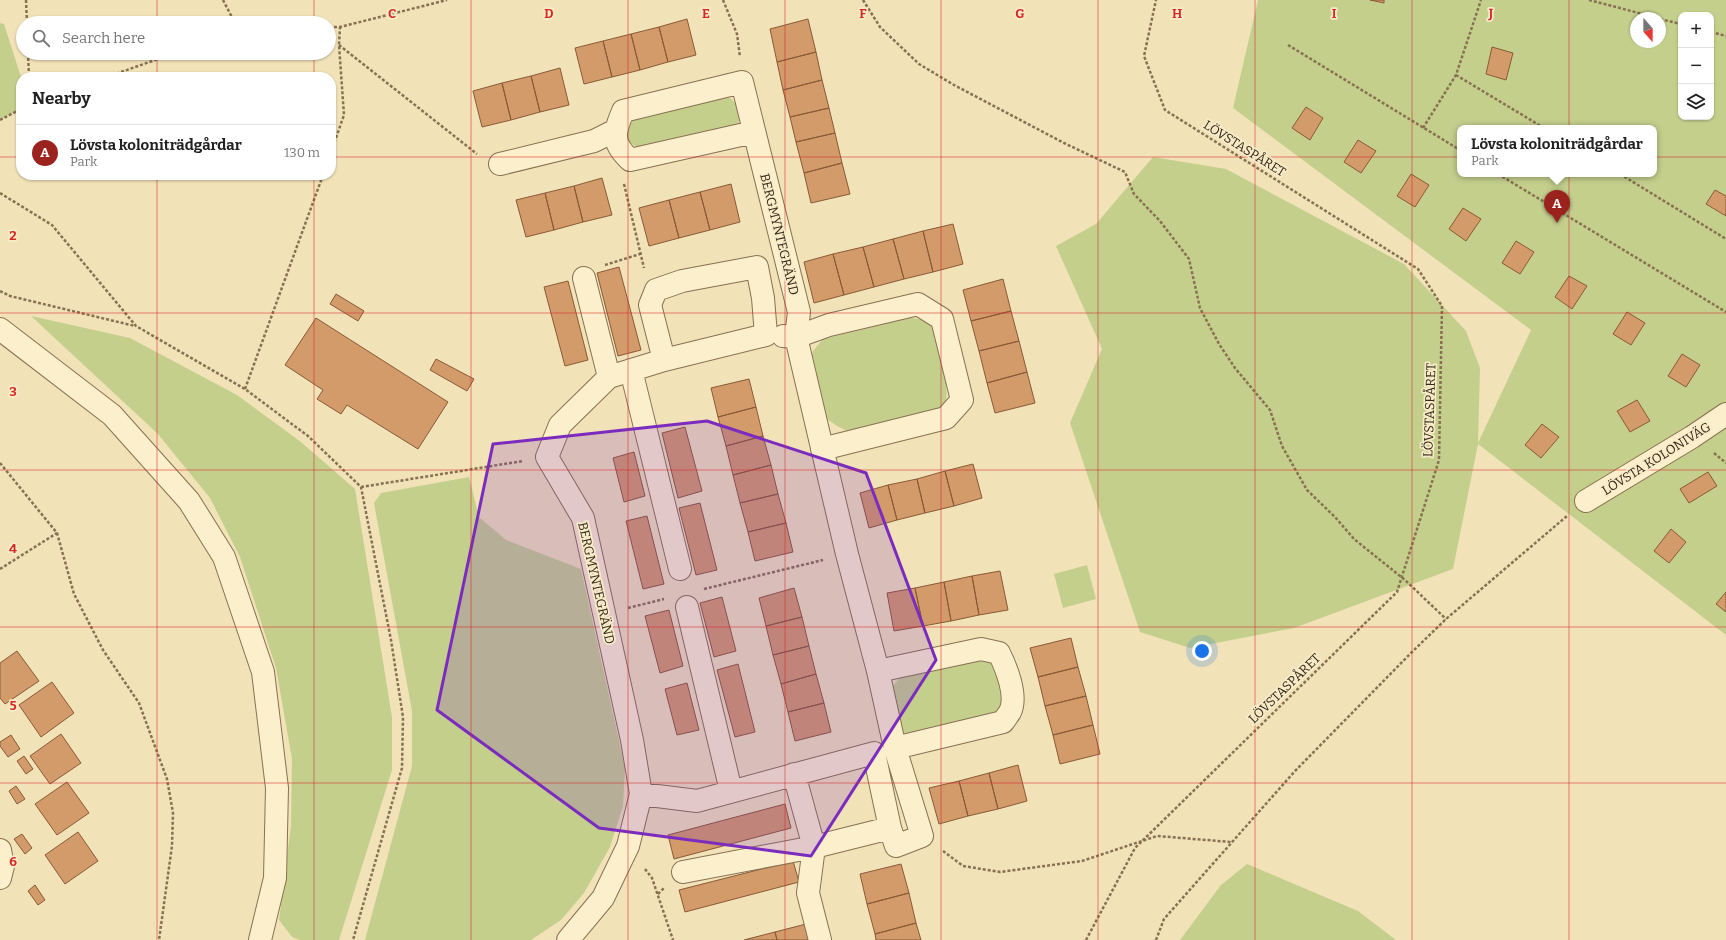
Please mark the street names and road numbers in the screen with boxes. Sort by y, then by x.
street label: LÖVSTASPÅRET [1201,117,1289,180]
street label: BERGMYNTEGRÄND [757,172,802,297]
street label: LÖVSTASPÅRET [1420,362,1439,457]
street label: LÖVSTA KOLONIVÄG [1599,419,1714,498]
street label: BERGMYNTEGRÄND [575,521,618,646]
street label: LÖVSTASPÅRET [1245,650,1324,726]

